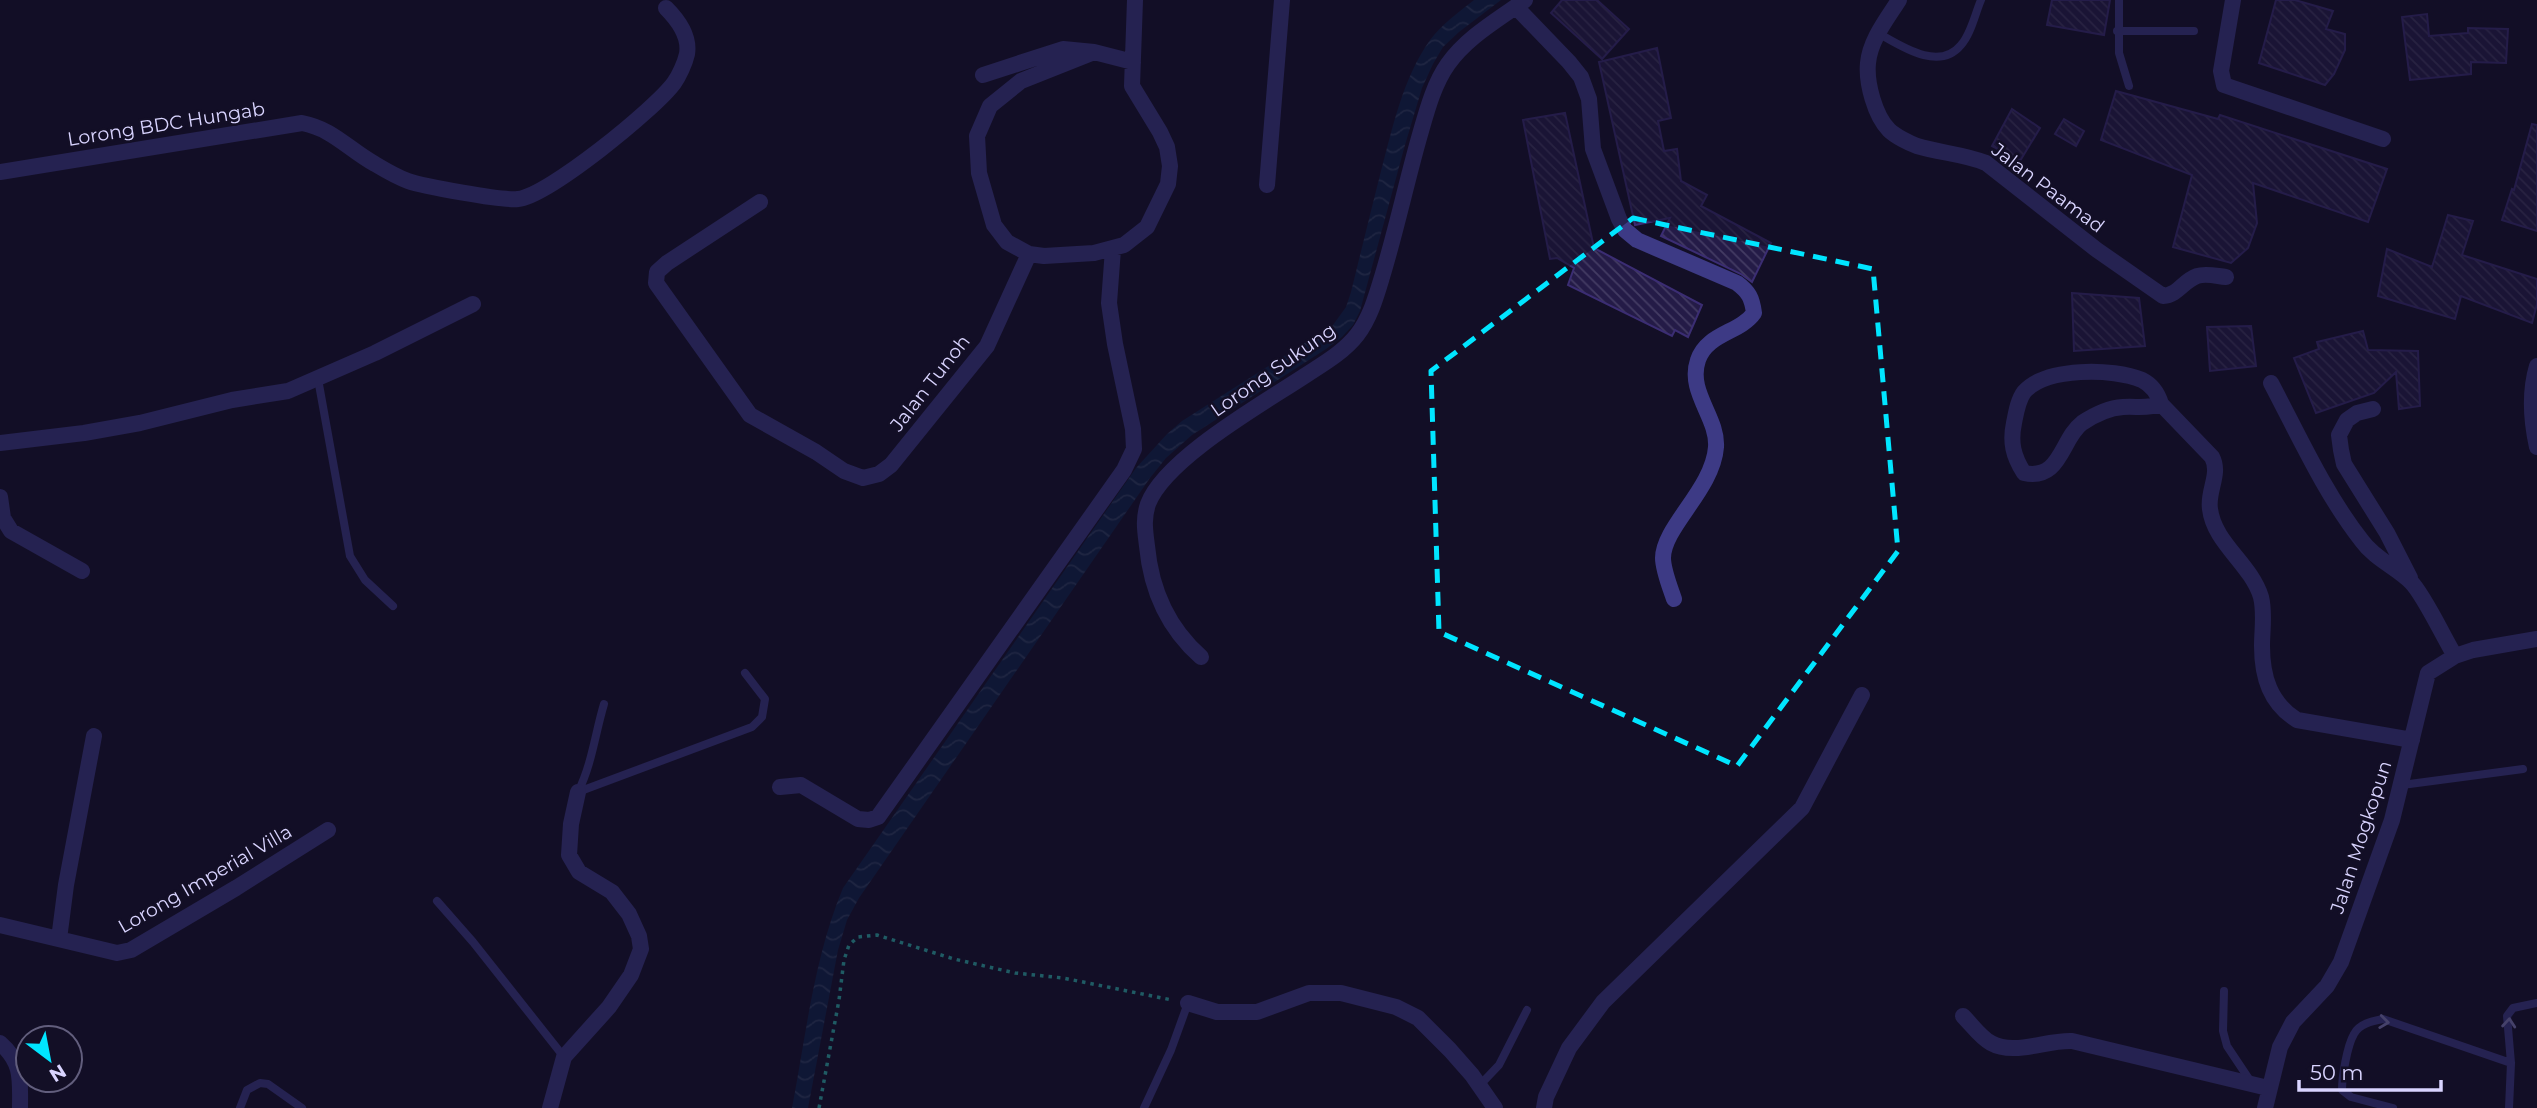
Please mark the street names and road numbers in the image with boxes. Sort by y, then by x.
street label: Lorong BDC Hungab [66,97,267,151]
street label: Jalan Paamad [1986,138,2109,238]
street label: Lorong Sukung [1206,318,1340,422]
street label: Jalan Tunoh [885,330,975,437]
street label: Jalan Mogkopun [2325,758,2397,917]
street label: Lorong Imperial Villa [114,820,296,938]

